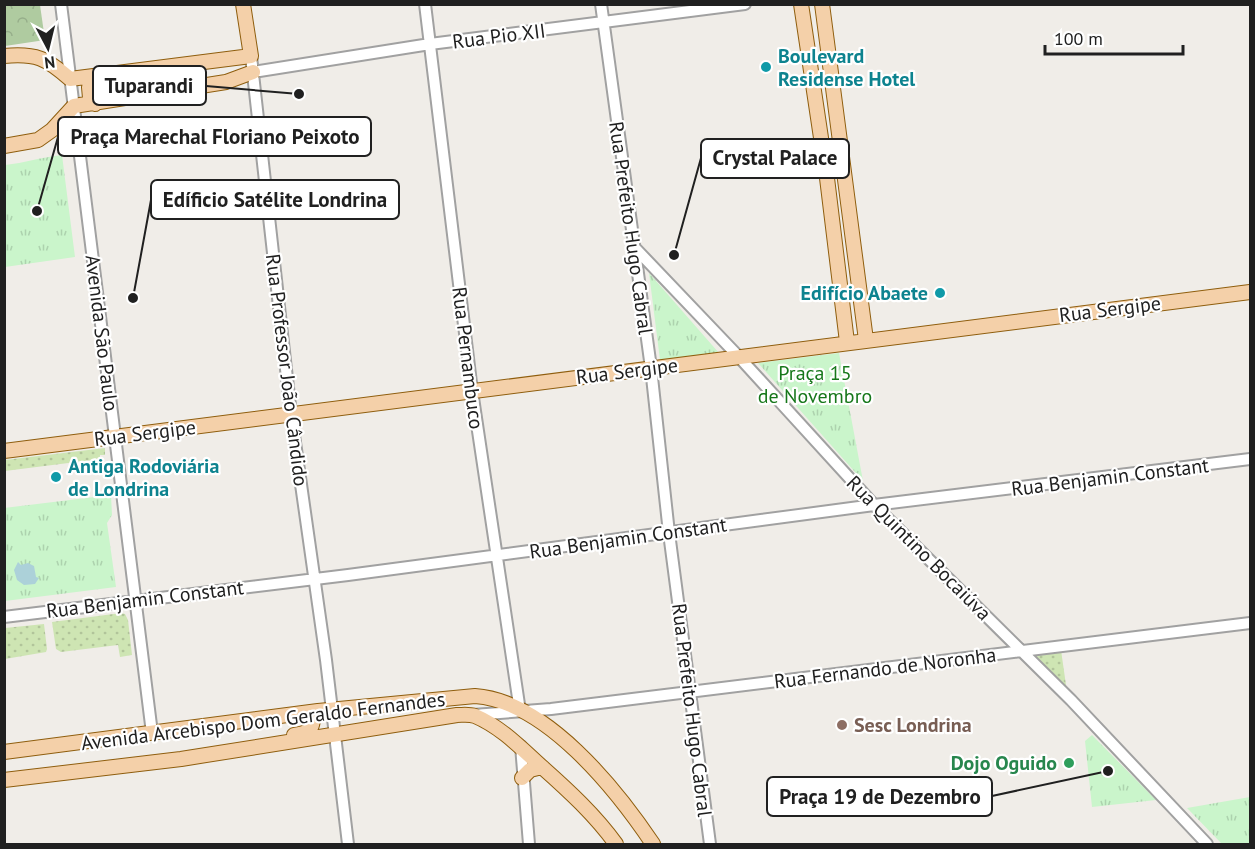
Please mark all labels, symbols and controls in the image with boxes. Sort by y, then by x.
street label: Rua Pio XII [451,17,547,55]
north arrow [18,18,78,78]
scale bar [1045,18,1183,56]
text: 100 m [1054,27,1103,50]
place label: Boulevard Residense Hotel [778,43,915,92]
text: N [43,52,56,73]
marker: Boulevard Residense Hotel [759,60,773,74]
callout: Tuparandi [93,66,206,105]
text: Tuparandi [105,72,193,99]
callout: Praça Marechal Floriano Peixoto [58,117,371,156]
street label: Rua Prefeito Hugo Cabral [603,120,659,336]
text: Praça Marechal Floriano Peixoto [70,123,360,150]
callout: Crystal Palace [701,139,849,178]
text: Crystal Palace [713,144,837,171]
callout: Edíficio Satélite Londrina [151,180,399,219]
text: Edíficio Satélite Londrina [163,186,387,213]
street label: Rua Professor João Cândido [260,252,314,488]
street label: Avenida São Paulo [80,253,124,413]
place label: Edifício Abaete [801,280,928,306]
street label: Rua Pernambuco [446,285,490,431]
marker: Edifício Abaete [933,286,947,300]
street label: Rua Sergipe [1058,290,1162,328]
street label: Rua Sergipe [575,352,679,390]
park label: Praça 15 de Novembro [758,360,872,409]
street label: Rua Sergipe [93,414,197,452]
street label: Rua Benjamin Constant [1010,452,1210,502]
place label: Antiga Rodoviária de Londrina [68,453,219,502]
marker: Antiga Rodoviária de Londrina [49,470,63,484]
street label: Rua Quintino Bocaiúva [841,470,997,626]
street label: Rua Benjamin Constant [528,511,728,565]
street label: Rua Benjamin Constant [45,574,245,624]
street label: Rua Prefeito Hugo Cabral [666,602,718,818]
street label: Rua Fernando de Noronha [773,641,997,695]
street label: Avenida Arcebispo Dom Geraldo Fernandes [80,686,446,756]
place label: Sesc Londrina [854,712,972,738]
marker: Sesc Londrina [835,718,849,732]
place label: Dojo Oguido [951,750,1057,776]
marker: Dojo Oguido [1062,756,1076,770]
callout: Praça 19 de Dezembro [767,777,992,816]
text: Praça 19 de Dezembro [779,783,981,810]

